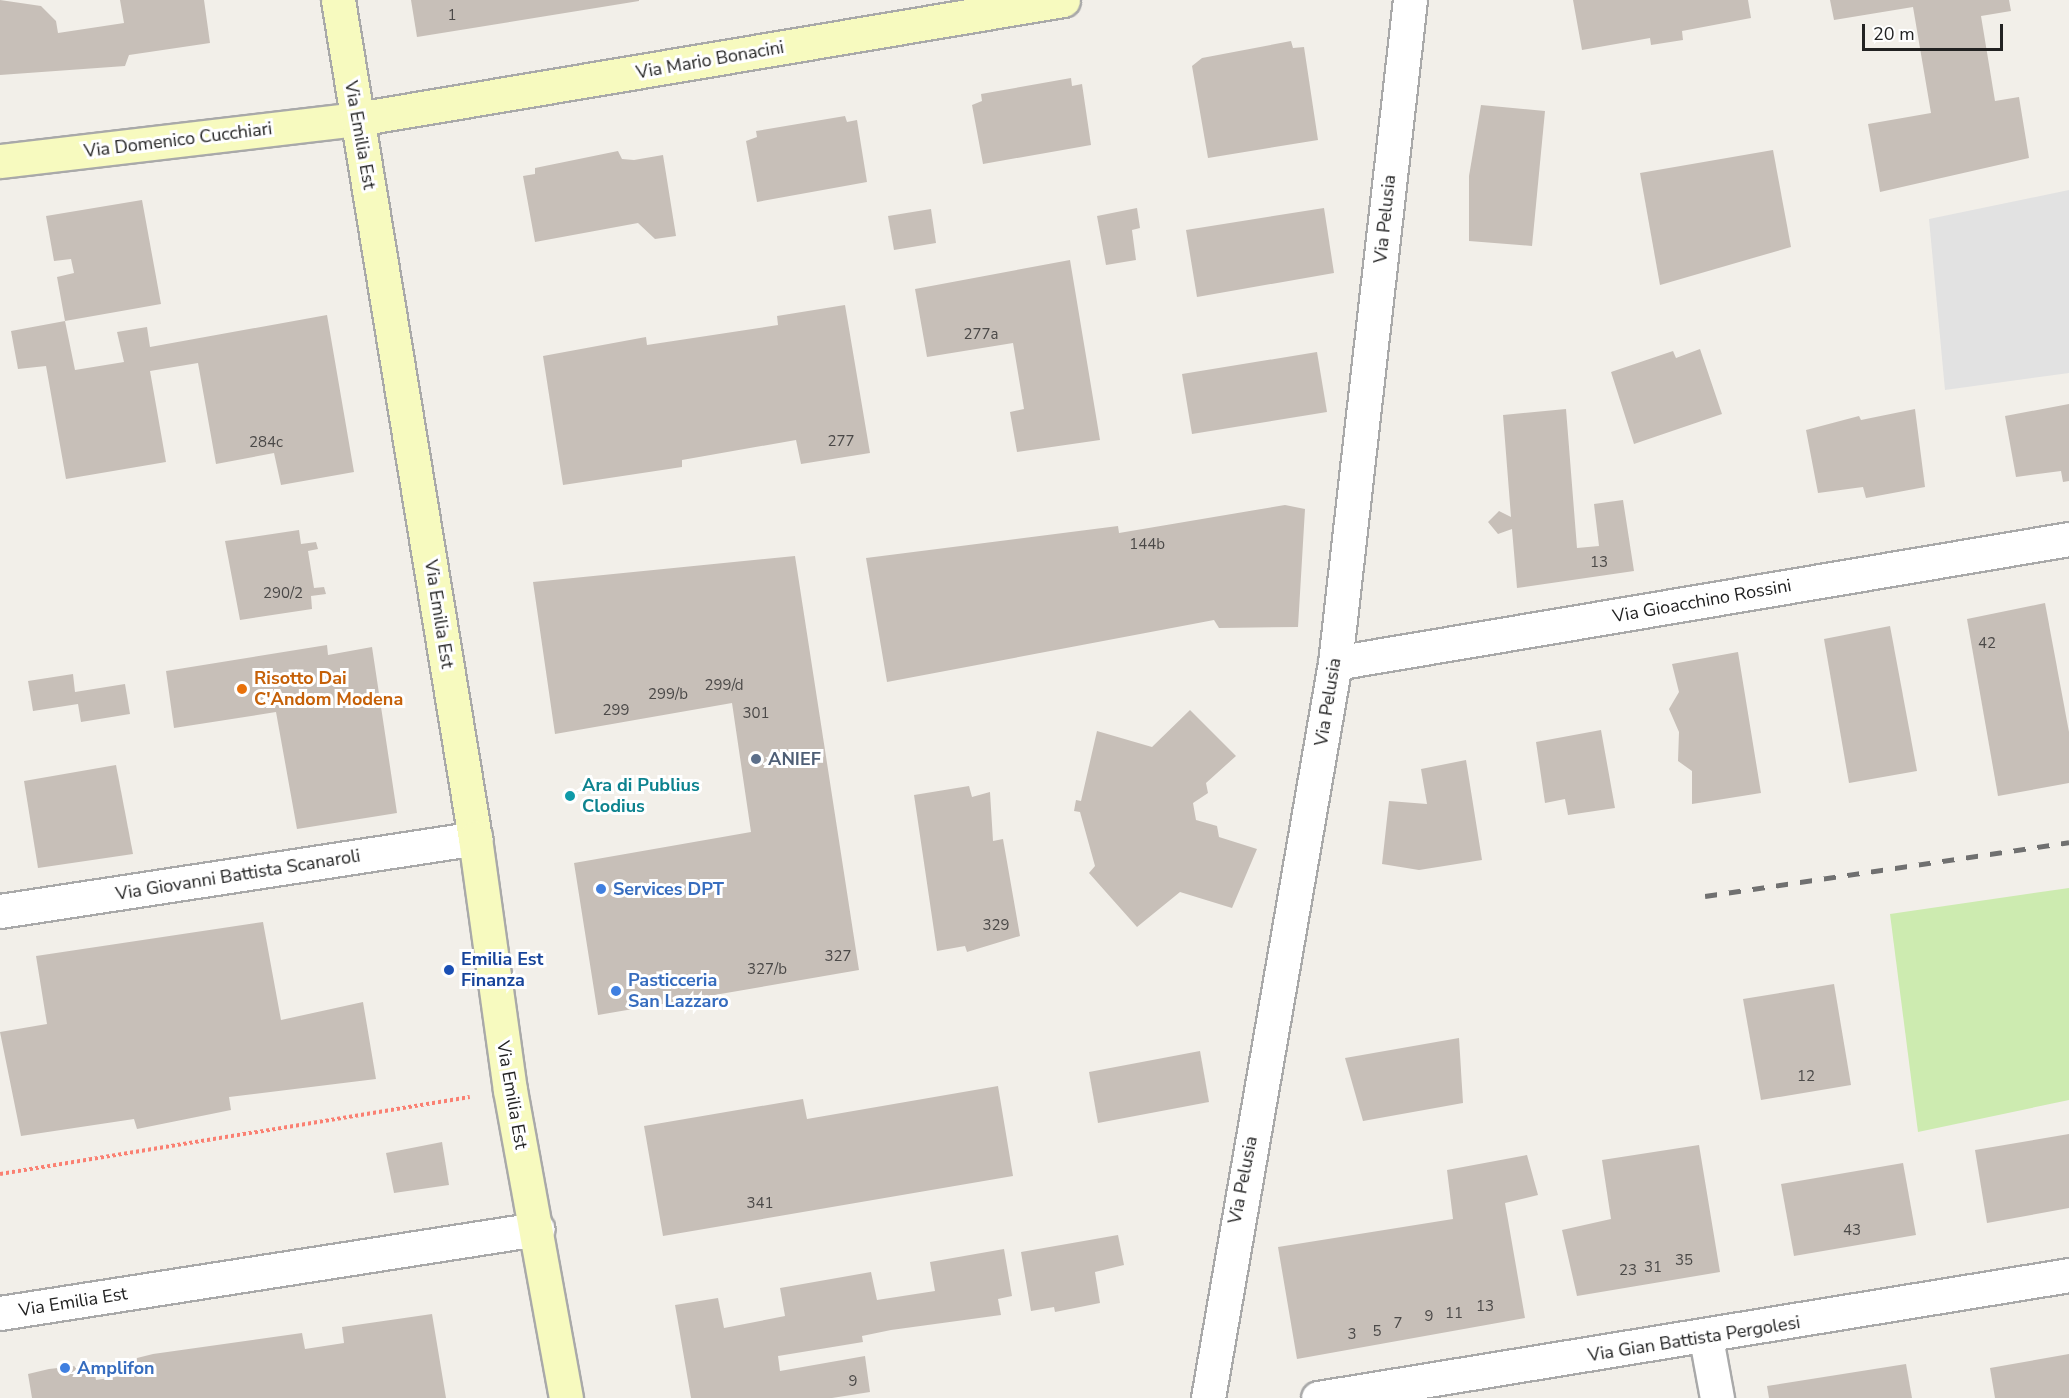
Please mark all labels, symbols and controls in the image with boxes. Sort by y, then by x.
house number: 1 [448,7,456,25]
scale bar [1865,12,2006,50]
text: 20 m [1873,22,1915,46]
street label: Via Mario Bonacini [634,36,786,84]
street label: Via Emilia Est [340,79,380,191]
street label: Via Domenico Cucchiari [83,118,273,162]
street label: Via Pelusia [1370,174,1400,264]
house number: 277a [964,326,998,344]
house number: 277 [828,433,854,451]
house number: 284c [249,434,283,452]
house number: 144b [1129,536,1165,554]
house number: 13 [1590,554,1608,572]
street label: Via Emilia Est [420,558,458,670]
street label: Via Gioacchino Rossini [1611,575,1793,627]
house number: 290/2 [263,585,303,603]
house number: 42 [1978,635,1996,653]
street label: Via Pelusia [1310,656,1346,748]
place label: Risotto Dai C'Andom Modena [254,668,403,710]
house number: 299/d [704,677,744,695]
marker: Risotto Dai C'Andom Modena [235,682,249,696]
house number: 299/b [648,686,688,704]
house number: 299 [603,702,629,720]
house number: 301 [743,705,769,723]
place label: ANIEF [768,748,821,770]
marker: ANIEF [749,752,763,766]
place label: Ara di Publius Clodius [582,775,700,818]
marker: Ara di Publius Clodius [563,789,577,803]
street label: Via Giovanni Battista Scanaroli [114,845,362,905]
place label: Services DPT [613,878,724,900]
marker: Services DPT [594,882,608,896]
house number: 329 [983,917,1009,935]
house number: 327 [825,948,851,966]
place label: Emilia Est Finanza [461,949,543,992]
house number: 327/b [747,961,787,979]
marker: Emilia Est Finanza [442,963,456,977]
place label: Pasticceria San Lazzaro [628,970,729,1012]
marker: Pasticceria San Lazzaro [609,984,623,998]
street label: Via Emilia Est [492,1039,532,1151]
house number: 12 [1797,1068,1815,1086]
street label: Via Pelusia [1224,1134,1262,1226]
house number: 341 [747,1195,773,1213]
house number: 43 [1843,1222,1861,1240]
house number: 35 [1675,1252,1693,1270]
house number: 31 [1644,1259,1662,1277]
house number: 23 [1619,1262,1637,1280]
street label: Via Emilia Est [17,1283,129,1321]
house number: 13 [1476,1298,1494,1316]
house number: 11 [1445,1305,1463,1323]
house number: 9 [1425,1308,1433,1326]
street label: Via Gian Battista Pergolesi [1586,1312,1802,1366]
house number: 7 [1394,1315,1402,1333]
house number: 5 [1373,1323,1381,1341]
house number: 3 [1348,1326,1356,1344]
place label: Amplifon [77,1357,155,1379]
marker: Amplifon [58,1361,72,1375]
house number: 9 [849,1373,857,1391]

